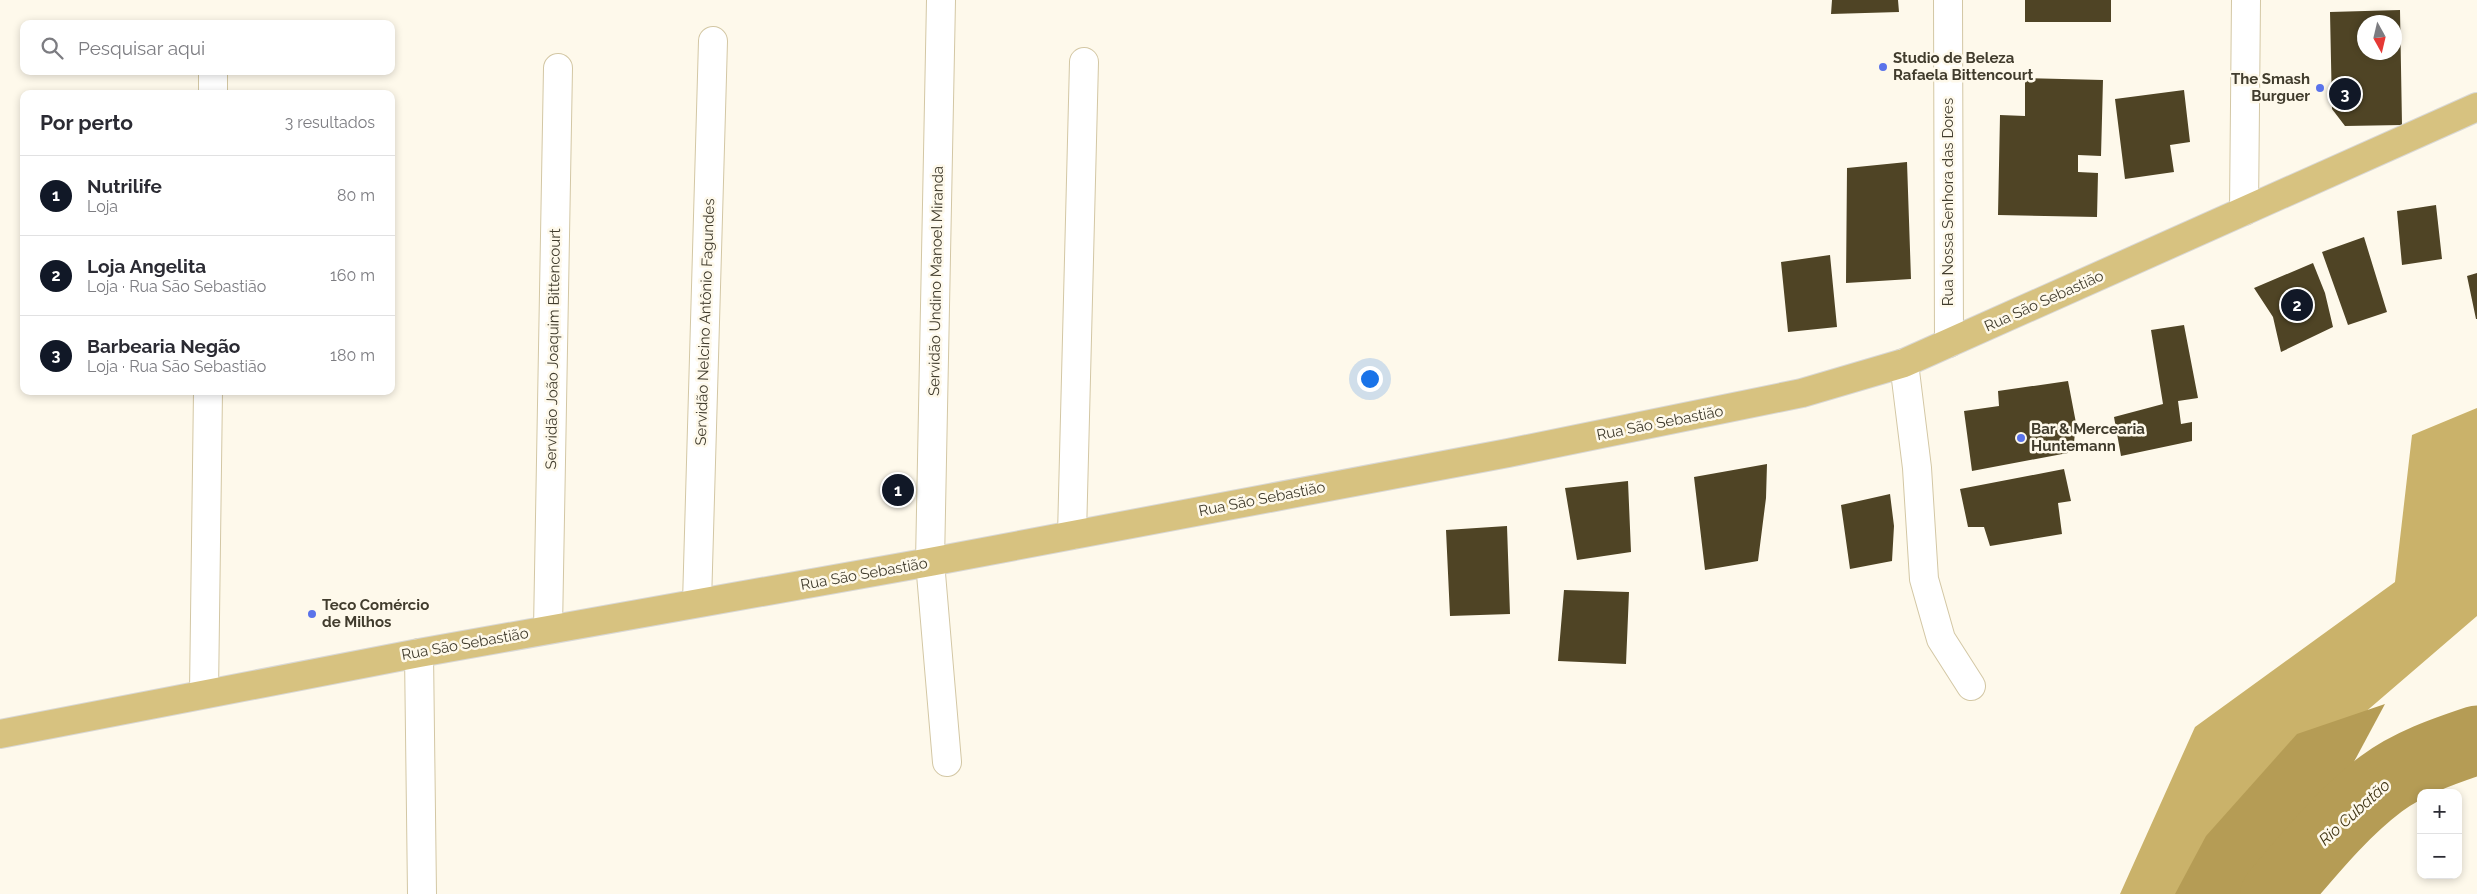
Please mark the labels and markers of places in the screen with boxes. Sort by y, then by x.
place label: Studio de Beleza Rafaela Bittencourt [1893,49,2033,84]
marker: Studio de Beleza Rafaela Bittencourt [1877,61,1889,73]
place label: The Smash Burguer [2231,70,2310,105]
pin: 3 [2329,75,2361,113]
marker: The Smash Burguer [2314,82,2326,94]
pin: 2 [2281,286,2313,324]
place label: Bar & Mercearia Huntemann [2031,420,2145,455]
marker: Bar & Mercearia Huntemann [2015,432,2027,444]
pin: 1 [882,471,914,509]
place label: Teco Comércio de Milhos [322,596,429,631]
marker: Teco Comércio de Milhos [306,608,318,620]

